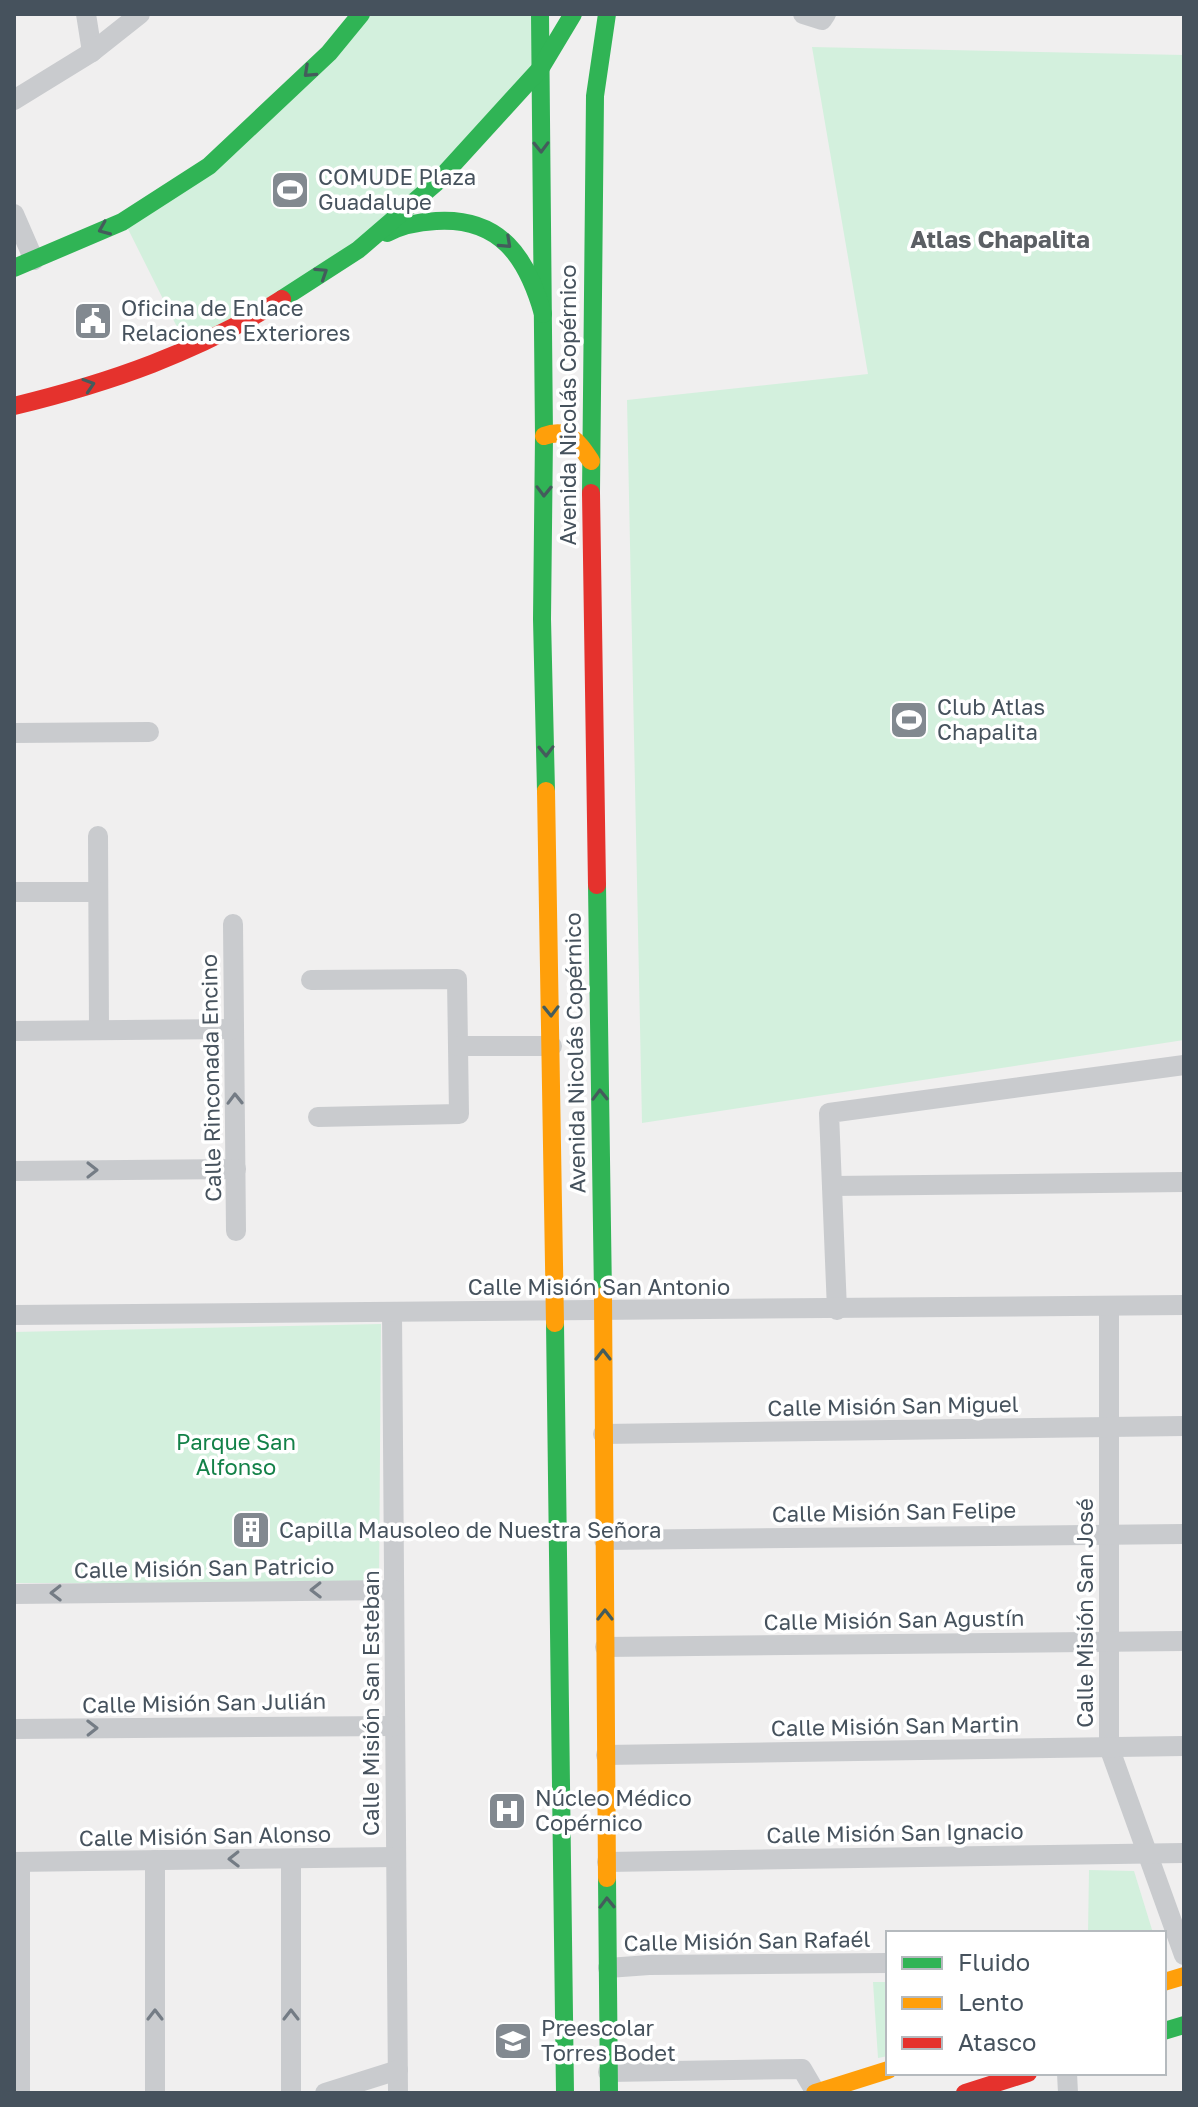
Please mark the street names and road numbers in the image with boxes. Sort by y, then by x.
street label: Avenida Nicolás Copérnico [554,264,581,546]
street label: Avenida Nicolás Copérnico [559,912,590,1194]
street label: Calle Rinconada Encino [195,954,226,1202]
street label: Calle Misión San Antonio [468,1273,730,1300]
street label: Calle Misión San Miguel [767,1390,1019,1421]
street label: Calle Misión San Felipe [772,1496,1016,1527]
street label: Calle Misión San José [1071,1498,1098,1728]
street label: Calle Misión San Patricio [74,1552,334,1583]
street label: Calle Misión San Esteban [357,1570,384,1836]
street label: Calle Misión San Agustín [763,1604,1025,1635]
street label: Calle Misión San Julián [82,1687,326,1718]
street label: Calle Misión San Martin [771,1710,1019,1741]
street label: Calle Misión San Ignacio [766,1817,1024,1848]
street label: Calle Misión San Alonso [79,1820,331,1851]
street label: Calle Misión San Rafaél [623,1925,871,1956]

